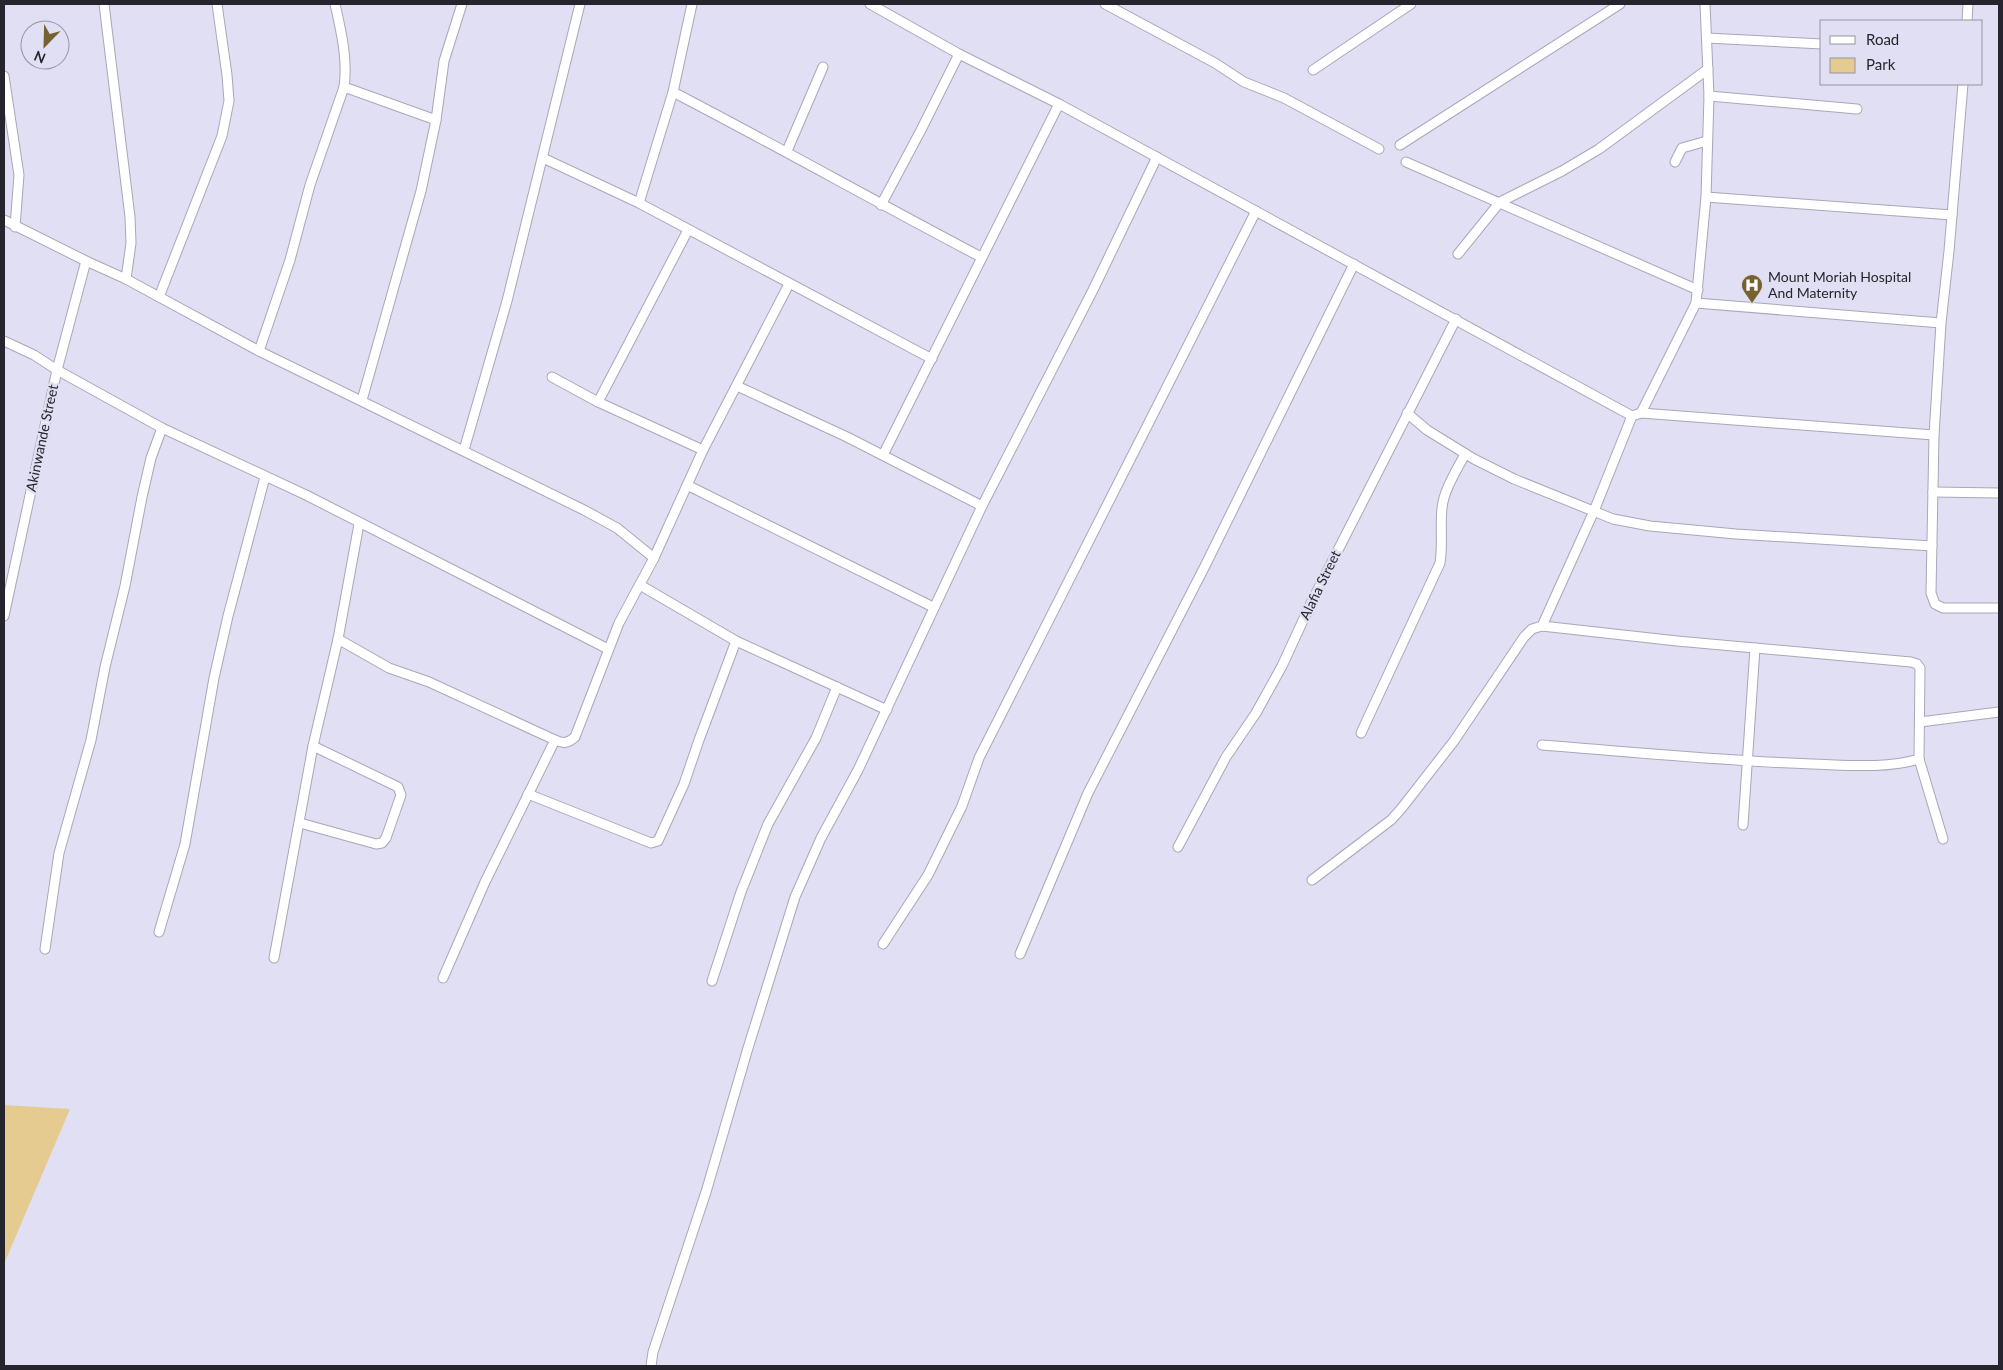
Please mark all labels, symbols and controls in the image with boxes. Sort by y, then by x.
north arrow [20,20,70,70]
legend [1820,20,1983,85]
text: Road [1866,30,1899,48]
text: N [31,47,48,67]
text: Park [1866,55,1896,73]
place label: Mount Moriah Hospital And Maternity [1768,268,1911,301]
hospital icon: Mount Moriah Hospital And Maternity [1740,273,1764,304]
street label: Akinwande Street [22,383,61,493]
street label: Alafia Street [1295,547,1344,622]

